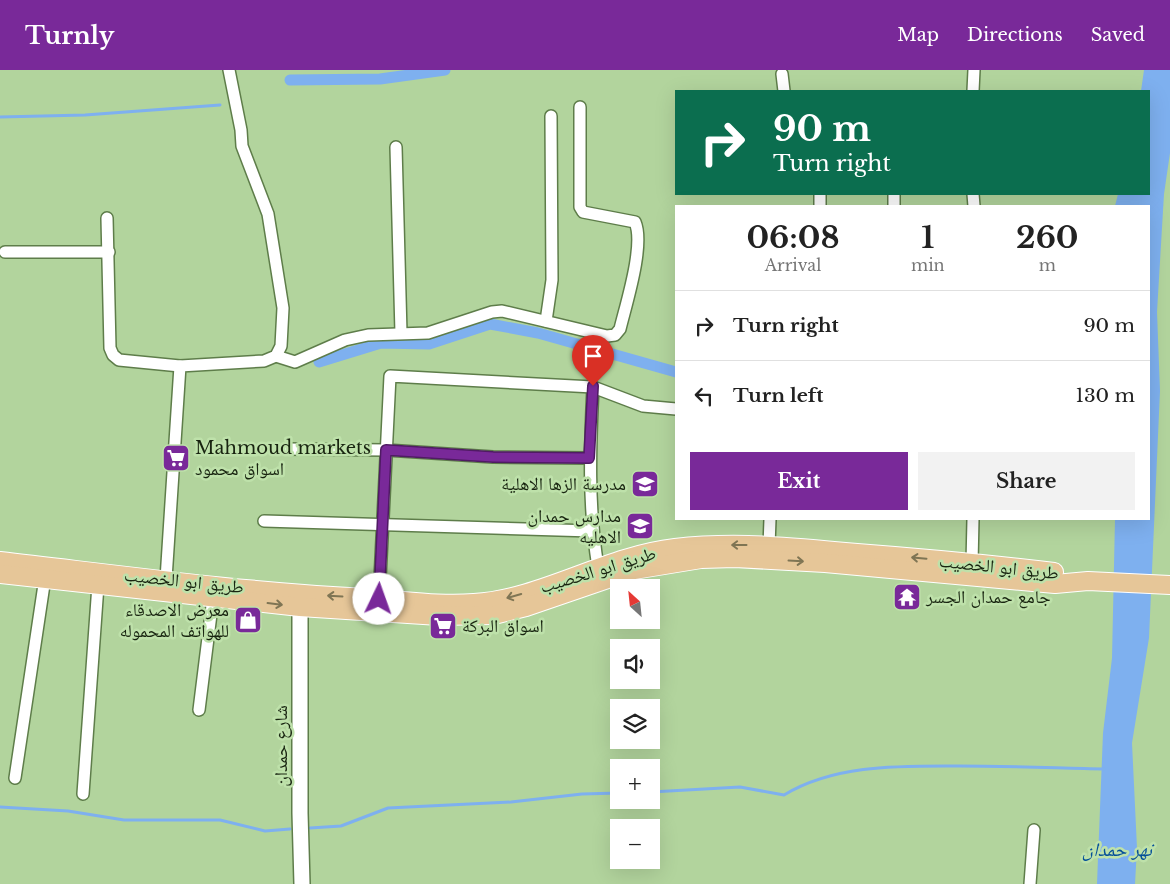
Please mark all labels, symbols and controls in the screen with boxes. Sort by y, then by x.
text: Turnly [25,21,114,50]
text: Map [897,24,939,46]
text: Directions [967,24,1063,46]
text: Saved [1091,24,1145,46]
text: 90 m [773,107,871,150]
icon: right [690,110,755,175]
text: Turn right [773,150,891,177]
text: 06:08 [746,219,840,256]
text: 1 [921,219,934,256]
text: 260 [1016,219,1079,256]
text: Arrival [765,255,821,275]
text: min [911,255,945,275]
text: m [1039,255,1056,275]
icon: right [690,312,718,340]
text: Turn right [733,314,839,337]
text: 90 m [1083,314,1135,337]
pin [572,335,614,386]
icon: arrive [579,342,607,370]
icon: left [690,382,718,410]
text: Turn left [733,384,824,407]
text: 130 m [1075,384,1135,407]
place label: Mahmoud markets اسواق محمود [195,437,371,480]
supermarket icon: Mahmoud markets اسواق محمود [161,443,191,473]
button: Exit [690,452,908,510]
button: Share [918,452,1135,510]
school or university icon: مدرسة الزها الاهلية [630,469,660,499]
place label: مدرسة الزها الاهلية [501,473,626,495]
place label: مدارس حمدان الاهليه [527,505,621,548]
school or university icon: مدارس حمدان الاهليه [625,511,655,541]
one-way arrow [731,540,748,550]
street label: طريق ابو الخصيب [537,542,659,598]
street label: طريق ابو الخصيب [938,550,1060,584]
one-way arrow [911,553,927,563]
one-way arrow [788,557,804,566]
street label: طريق ابو الخصيب [123,564,245,598]
position arrow [352,572,404,624]
north arrow [610,579,660,629]
map controls [610,579,660,869]
temple icon: جامع حمدان الجسر [892,582,922,612]
place label: جامع حمدان الجسر [925,586,1051,609]
one-way arrow [327,592,343,601]
one-way arrow [507,592,523,602]
place label: معرض الاصدقاء للهواتف المحموله [120,599,229,642]
one-way arrow [266,599,282,609]
shop icon: معرض الاصدقاء للهواتف المحموله [233,605,263,635]
supermarket icon: اسواق البركة [428,611,458,641]
place label: اسواق البركة [462,615,544,637]
button: sound [610,639,660,689]
button: layers [610,699,660,749]
street label: شارع حمدان [270,705,292,787]
button: + [610,759,660,809]
button: − [610,819,660,869]
water label: نهر حمدان [1082,838,1155,861]

